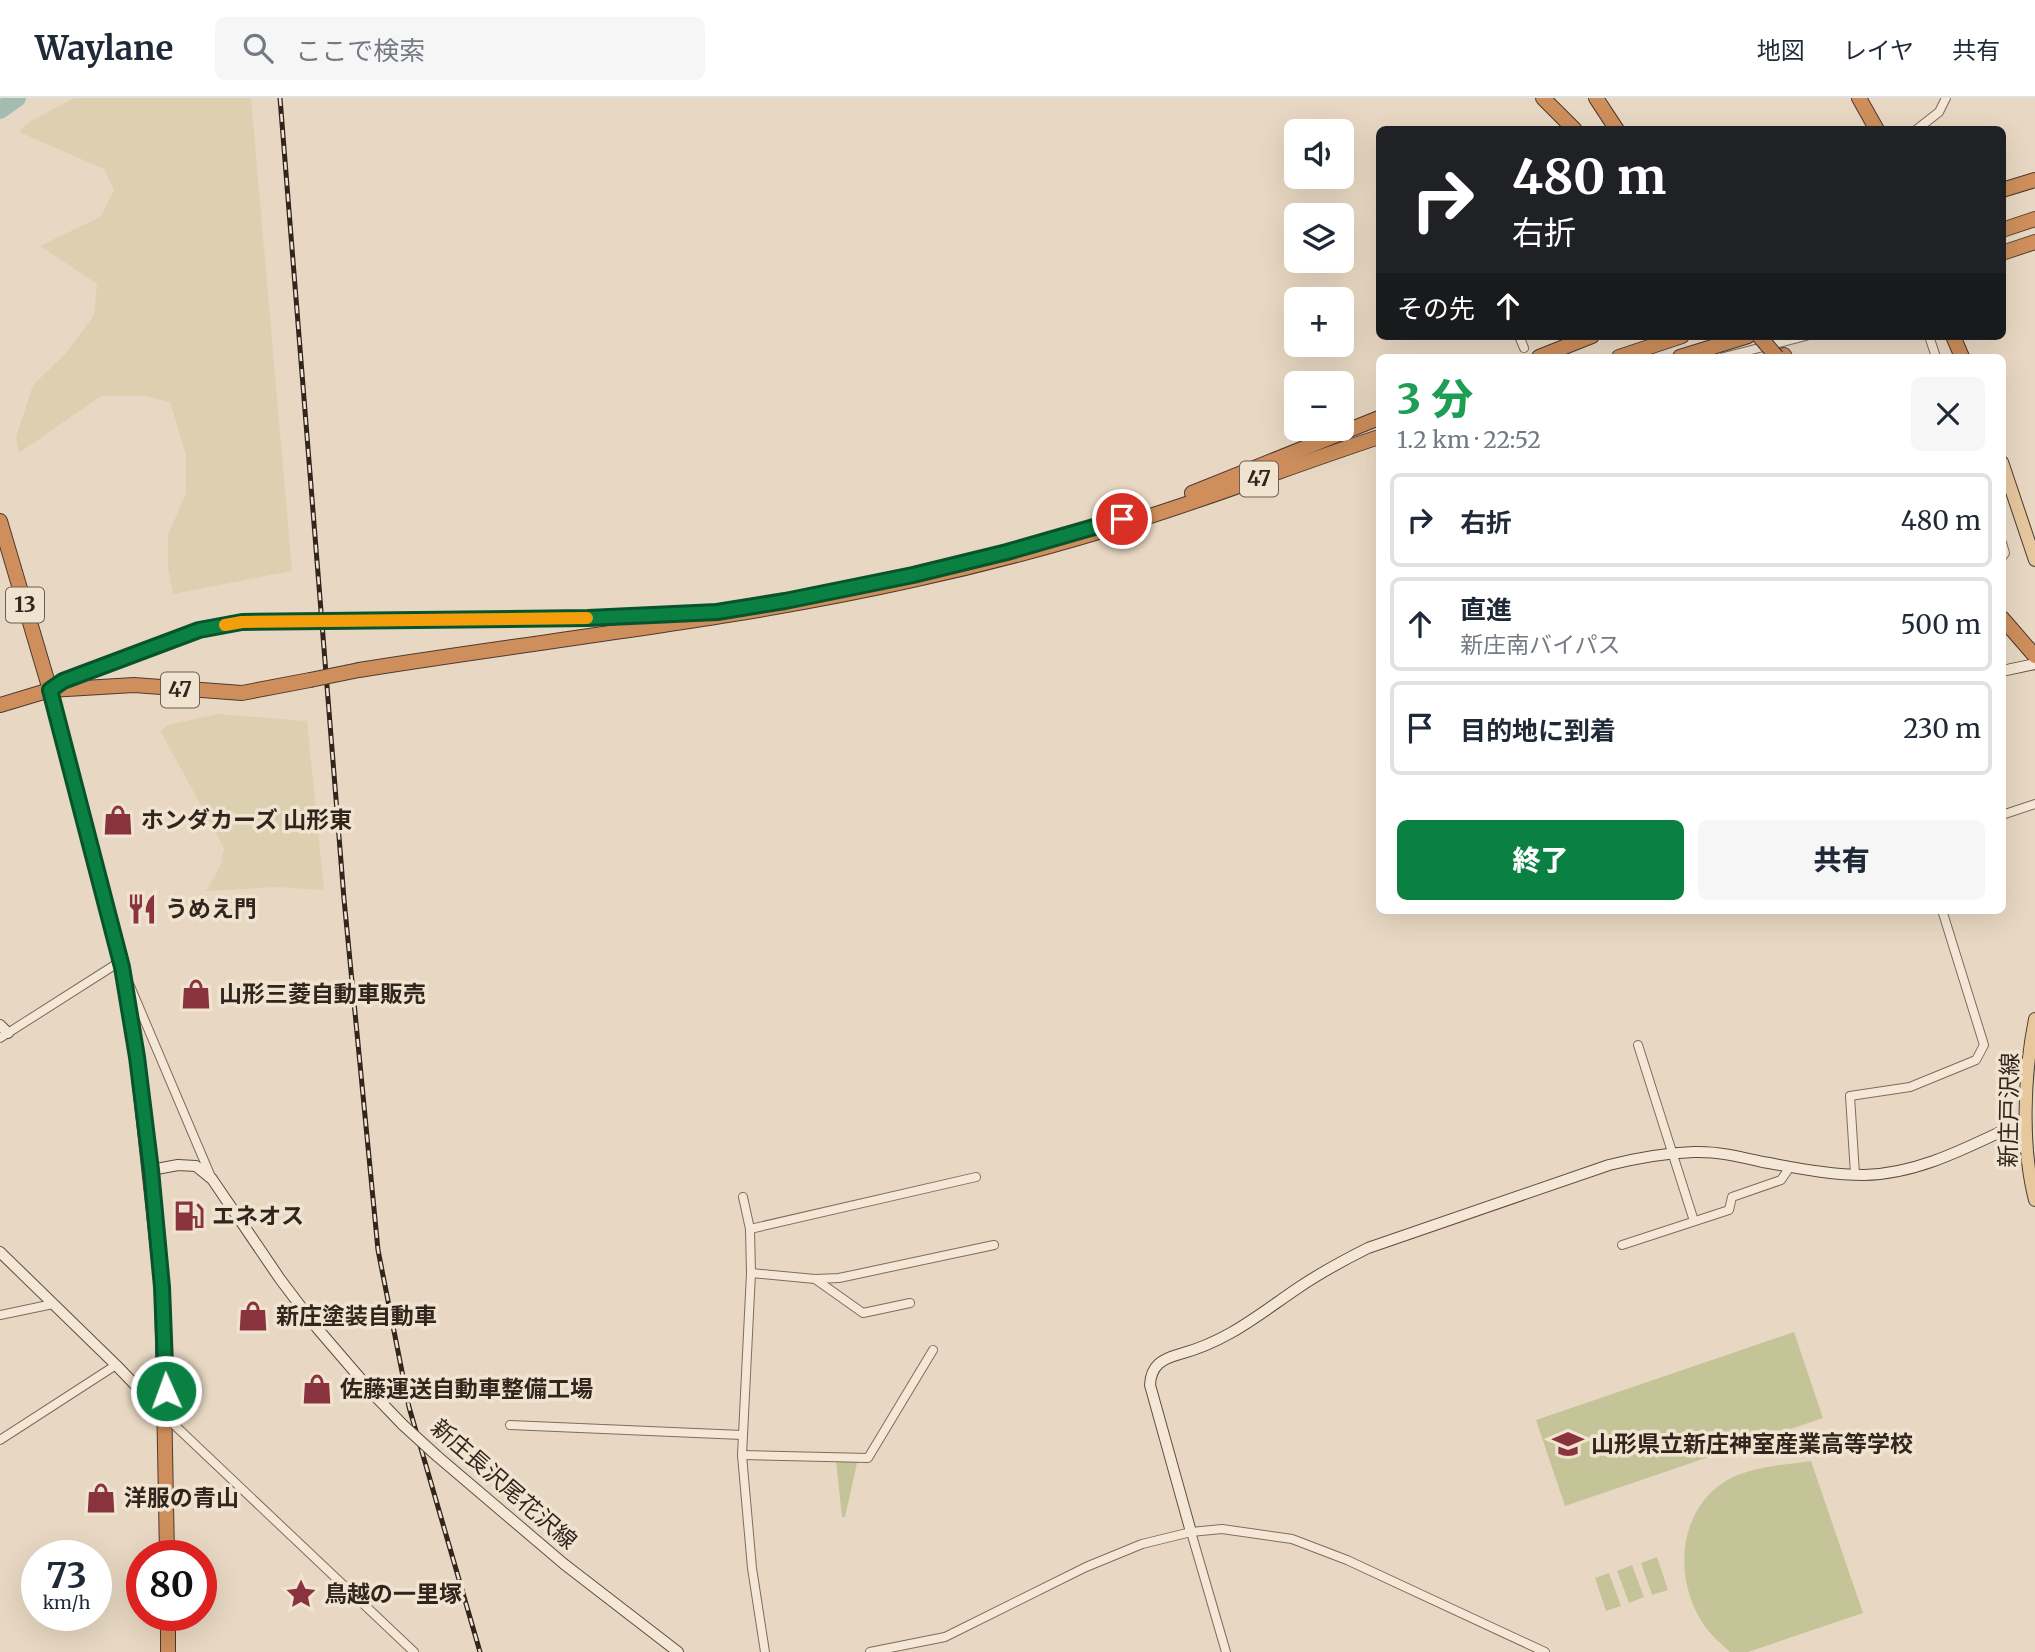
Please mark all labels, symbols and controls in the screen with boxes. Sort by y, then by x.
search box [215,17,705,80]
text: Waylane [35,28,173,69]
icon: search [239,29,277,67]
text: ここで検索 [295,34,425,67]
text: 地図 [1757,35,1805,66]
text: レイヤ [1843,35,1914,66]
text: 共有 [1952,35,2000,66]
map controls [1284,119,1354,441]
button: sound [1284,119,1354,189]
text: 480 m [1512,146,1666,207]
icon: right [1397,154,1488,245]
button: layers [1284,203,1354,273]
text: 右折 [1512,213,1576,253]
button: + [1284,287,1354,357]
icon: ahead [1489,287,1527,325]
text: その先 [1397,292,1475,325]
button: − [1284,371,1354,441]
text: 3 分 [1397,373,1473,425]
button: close [1911,377,1985,451]
text: 1.2 km · 22:52 [1397,425,1541,454]
road number: 47 [1240,462,1278,496]
pin [1092,489,1152,549]
icon: arrive [1103,500,1141,538]
icon: right [1401,501,1439,539]
text: 480 m [1901,504,1981,537]
text: 右折 [1460,506,1512,539]
road number: 13 [6,588,44,622]
text: 直進 [1460,593,1512,626]
icon: ahead [1401,605,1439,643]
text: 500 m [1901,608,1981,641]
text: 新庄南バイパス [1460,630,1621,659]
road number: 47 [161,672,199,708]
icon: arrive [1401,709,1439,747]
text: 230 m [1903,712,1981,745]
text: 目的地に到着 [1460,714,1616,747]
shop icon: ホンダカーズ 山形東 [101,803,135,837]
place label: ホンダカーズ 山形東 [141,805,352,834]
button: 終了 [1397,820,1684,900]
button: 共有 [1698,820,1985,900]
restaurant icon: うめえ門 [125,892,159,926]
place label: うめえ門 [165,894,257,923]
shop icon: 山形三菱自動車販売 [179,977,213,1011]
place label: 山形三菱自動車販売 [219,979,426,1008]
street label: 新庄戸沢線 [1993,1052,2024,1168]
fuel station icon: エネオス [172,1199,206,1233]
place label: エネオス [212,1201,304,1230]
shop icon: 新庄塗装自動車 [236,1299,270,1333]
place label: 新庄塗装自動車 [276,1301,437,1330]
position arrow [129,1354,203,1428]
shop icon: 佐藤運送自動車整備工場 [300,1372,334,1406]
place label: 佐藤運送自動車整備工場 [340,1374,593,1403]
street label: 新庄長沢尾花沢線 [425,1412,583,1555]
school or university icon: 山形県立新庄神室産業高等学校 [1551,1427,1585,1461]
place label: 山形県立新庄神室産業高等学校 [1591,1429,1913,1458]
shop icon: 洋服の青山 [84,1481,118,1515]
place label: 洋服の青山 [124,1483,239,1512]
speed limit sign: 80 [126,1540,217,1631]
text: 73 [46,1554,87,1598]
place icon: 鳥越の一里塚 [284,1577,318,1611]
place label: 鳥越の一里塚 [324,1579,462,1608]
text: km/h [43,1591,90,1614]

